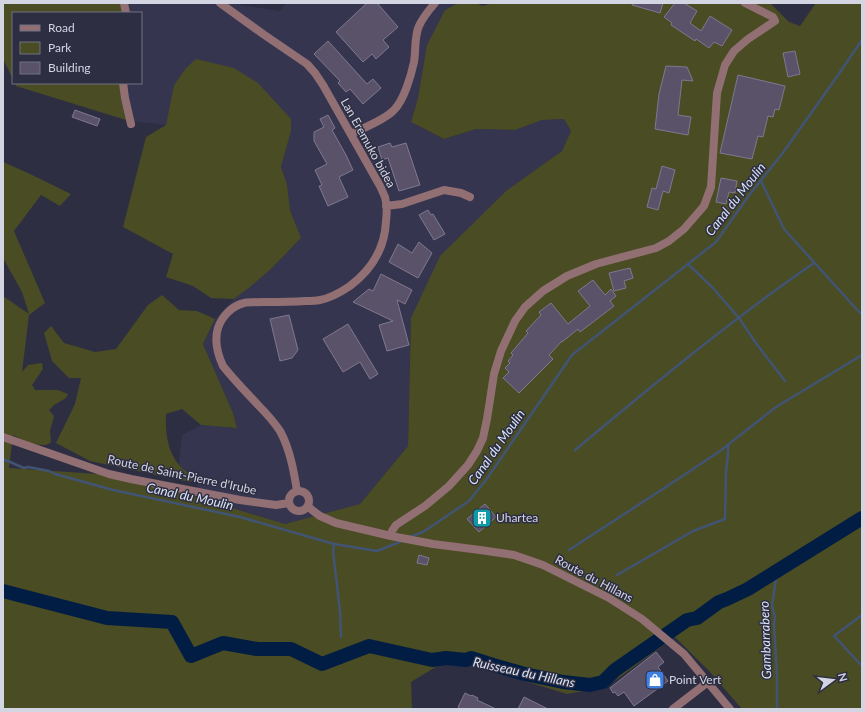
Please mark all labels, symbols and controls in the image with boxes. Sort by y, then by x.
legend [12,12,142,84]
text: Road [48,20,75,35]
text: Park [48,40,72,55]
text: Building [48,60,91,75]
street label: Lan Eremuko bidea [338,95,399,190]
water label: Canal du Moulin [701,159,769,239]
water label: Canal du Moulin [464,406,528,488]
street label: Route de Saint-Pierre d'Irube [106,451,258,498]
water label: Canal du Moulin [145,479,235,513]
building icon: Uhartea [471,507,493,529]
place label: Uhartea [496,510,538,525]
street label: Route du Hillans [553,552,636,605]
water label: Gambarrabero [756,600,774,679]
water label: Ruisseau du Hillans [472,653,576,691]
north arrow [813,660,853,700]
shop icon: Point Vert [644,669,666,691]
place label: Point Vert [669,672,722,687]
text: N [836,672,851,683]

